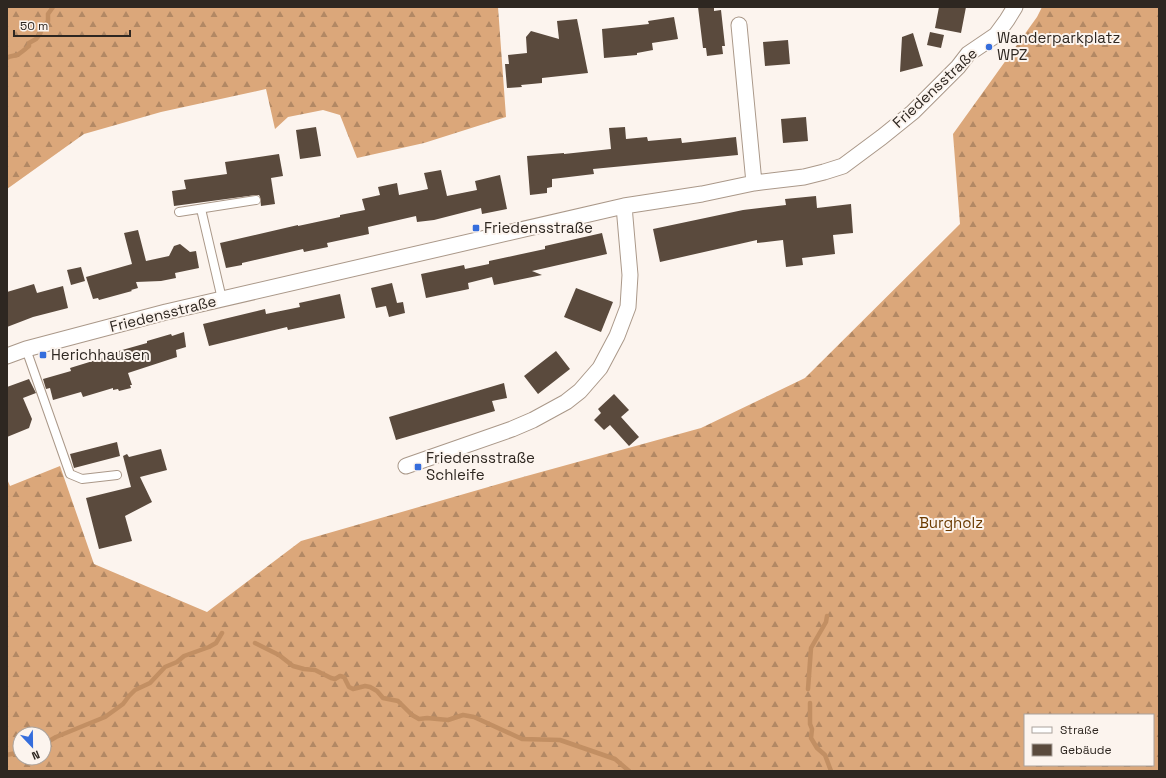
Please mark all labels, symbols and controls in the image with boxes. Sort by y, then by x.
scale bar [14,12,130,38]
text: 50 m [20,18,48,34]
place label: Wanderparkplatz WPZ [997,28,1120,64]
marker: Wanderparkplatz WPZ [984,42,994,52]
street label: Friedensstraße [888,43,981,132]
place label: Friedensstraße [484,218,593,237]
marker: Friedensstraße [471,223,481,233]
street label: Friedensstraße [108,291,218,336]
place label: Herichhausen [51,345,150,364]
marker: Herichhausen [38,350,48,360]
place label: Friedensstraße Schleife [426,448,535,484]
marker: Friedensstraße Schleife [413,462,423,472]
park label: Burgholz [919,513,983,532]
legend [1024,714,1154,766]
text: Straße [1060,722,1099,738]
north arrow [12,726,52,766]
text: Gebäude [1060,742,1112,758]
text: N [30,747,42,763]

